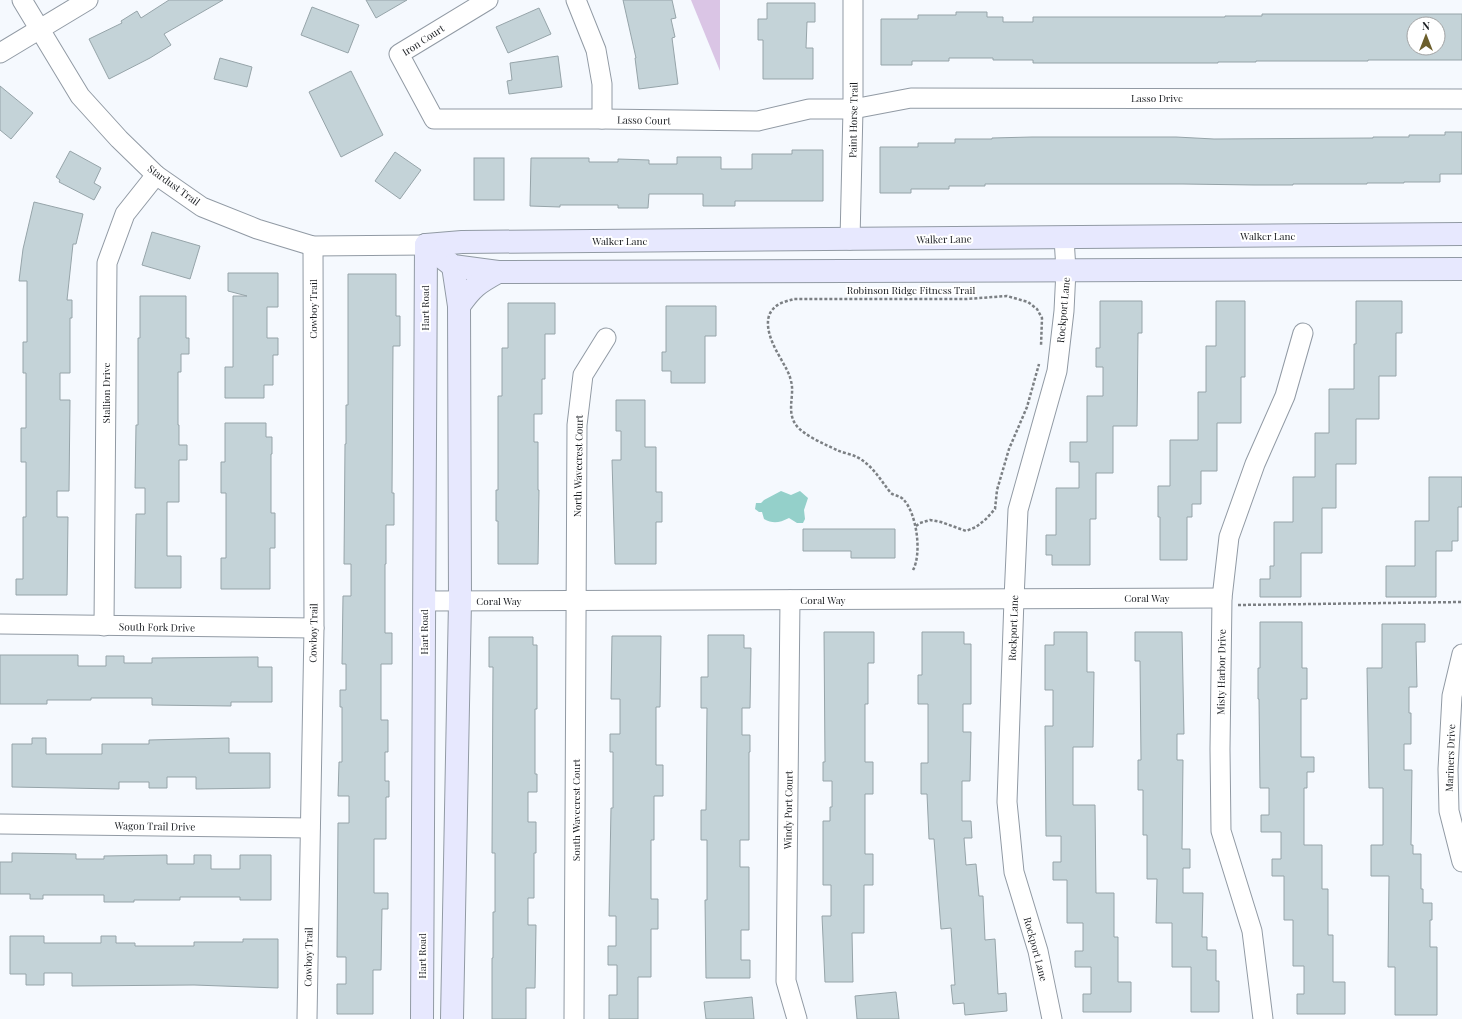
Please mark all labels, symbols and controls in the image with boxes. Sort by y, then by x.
north arrow [1406,16,1446,56]
text: N [1422,18,1430,33]
street label: Iron Court [399,21,447,59]
street label: Paint Horse Trail [845,82,861,158]
street label: Lasso Drive [1131,91,1183,105]
street label: Lasso Court [617,113,672,127]
street label: Stardust Trail [145,161,203,209]
street label: Walker Lane [1239,229,1296,243]
street label: Walker Lane [915,232,972,246]
street label: Walker Lane [591,234,648,248]
street label: Rockport Lane [1053,277,1073,343]
street label: Cowboy Trail [306,279,320,339]
street label: Robinson Ridge Fitness Trail [847,283,975,297]
street label: Hart Road [418,285,432,331]
street label: Stallion Drive [99,363,113,423]
street label: North Wavecrest Court [570,414,586,517]
street label: Coral Way [1124,591,1170,605]
street label: Coral Way [800,593,846,607]
street label: Coral Way [476,594,522,608]
street label: Rockport Lane [1005,595,1021,661]
street label: Cowboy Trail [305,603,321,663]
street label: Hart Road [417,609,431,655]
street label: South Fork Drive [119,619,195,635]
street label: Misty Harbor Drive [1213,629,1229,715]
street label: Mariners Drive [1442,724,1458,792]
street label: South Wavecrest Court [569,758,583,861]
street label: Windy Port Court [780,770,796,850]
street label: Wagon Trail Drive [113,818,196,834]
street label: Rockport Lane [1021,915,1051,983]
street label: Cowboy Trail [300,927,316,987]
street label: Hart Road [415,933,429,979]

